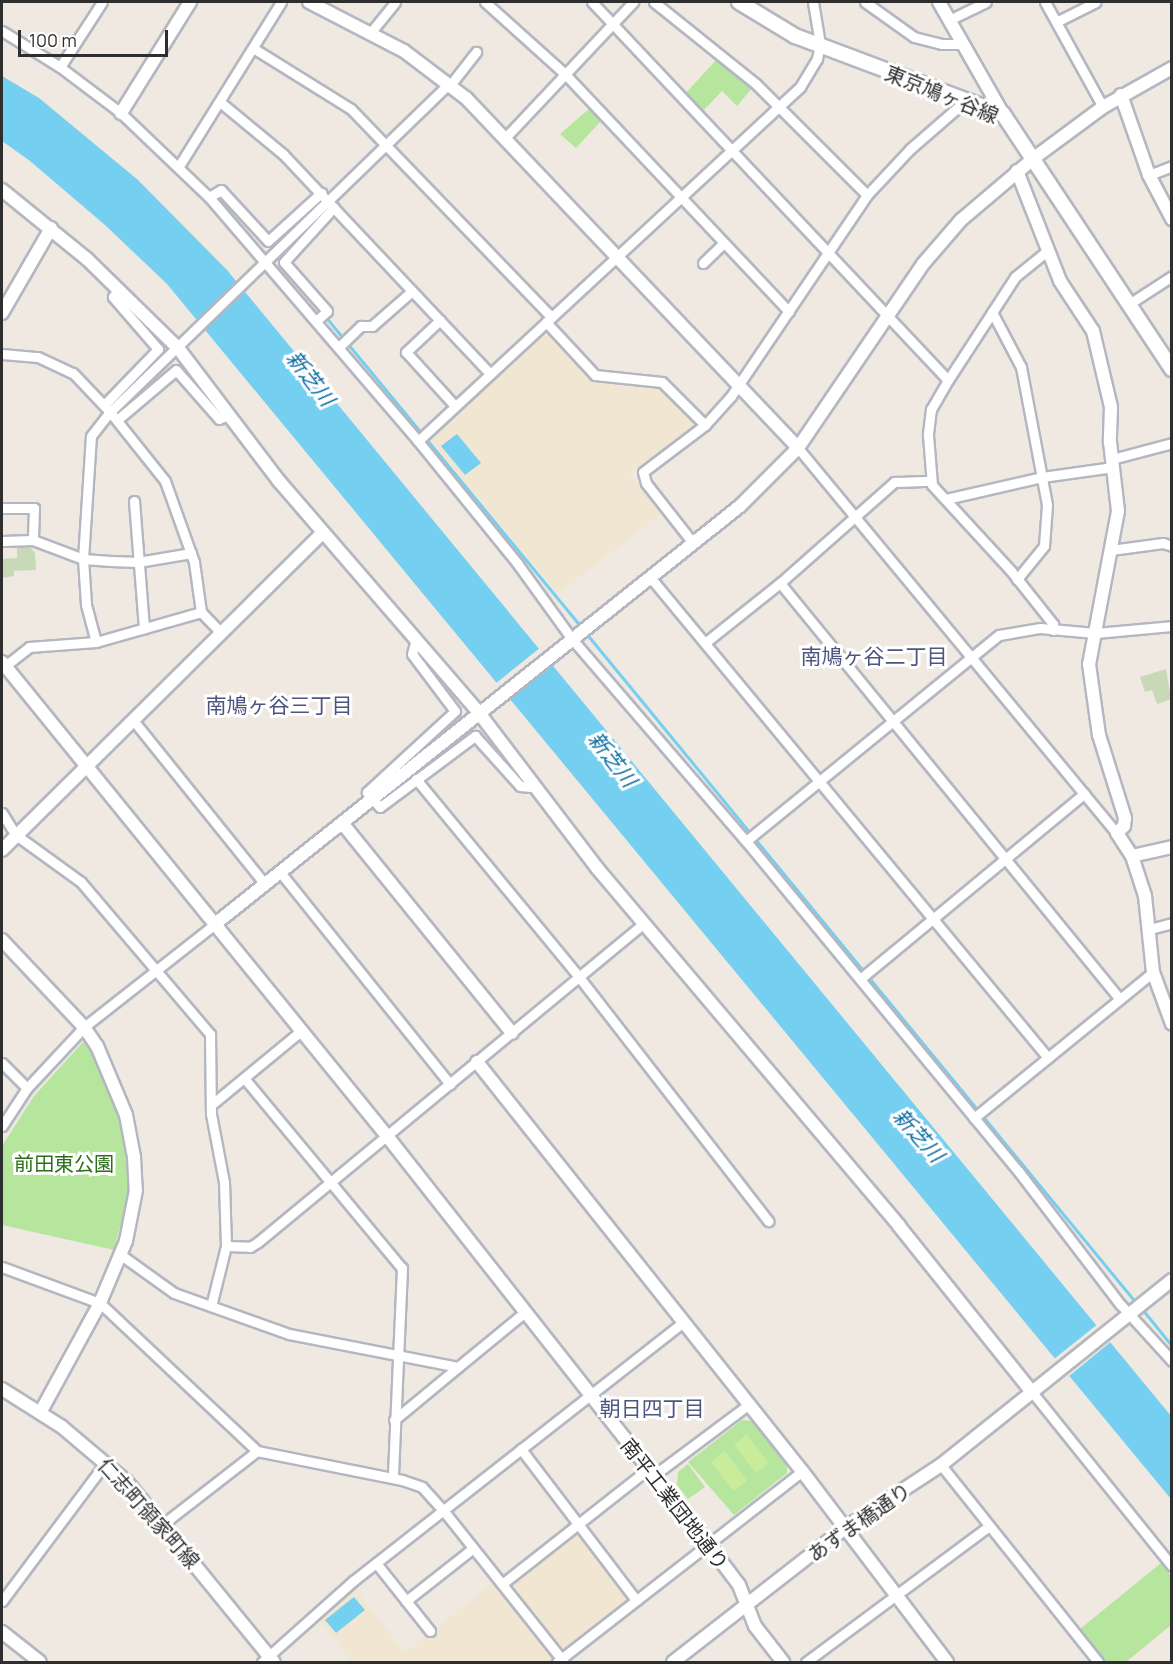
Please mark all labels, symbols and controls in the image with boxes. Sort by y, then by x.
scale bar [21,18,171,56]
text: 100 m [29,28,77,52]
street label: 東京鳩ヶ谷線 [882,60,1002,128]
water label: 新芝川 [282,345,340,411]
district label: 南鳩ヶ谷二丁目 [801,643,947,669]
district label: 南鳩ヶ谷三丁目 [206,692,352,718]
water label: 新芝川 [584,726,642,792]
water label: 新芝川 [889,1103,949,1167]
park label: 前田東公園 [14,1151,114,1175]
district label: 朝日四丁目 [600,1395,704,1421]
street label: 南平工業団地通り [616,1434,734,1574]
street label: 仁志町領家町線 [93,1453,205,1573]
street label: あずま橋通り [803,1478,915,1566]

